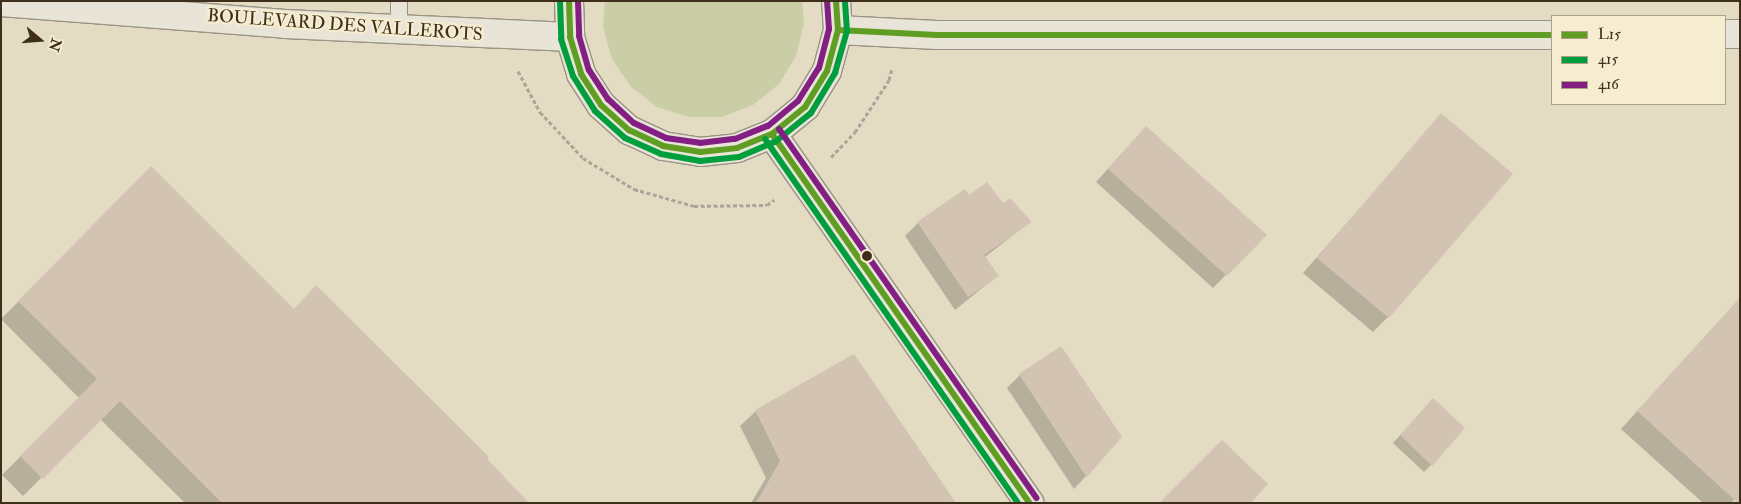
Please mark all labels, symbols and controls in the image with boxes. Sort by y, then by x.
street label: BOULEVARD DES VALLEROTS [207,6,483,46]
north arrow [15,15,65,65]
legend [1551,15,1726,105]
text: L15 [1598,25,1621,44]
text: N [45,36,65,53]
text: 415 [1598,50,1618,69]
text: 416 [1598,75,1619,94]
unlabelled marker [862,251,872,261]

